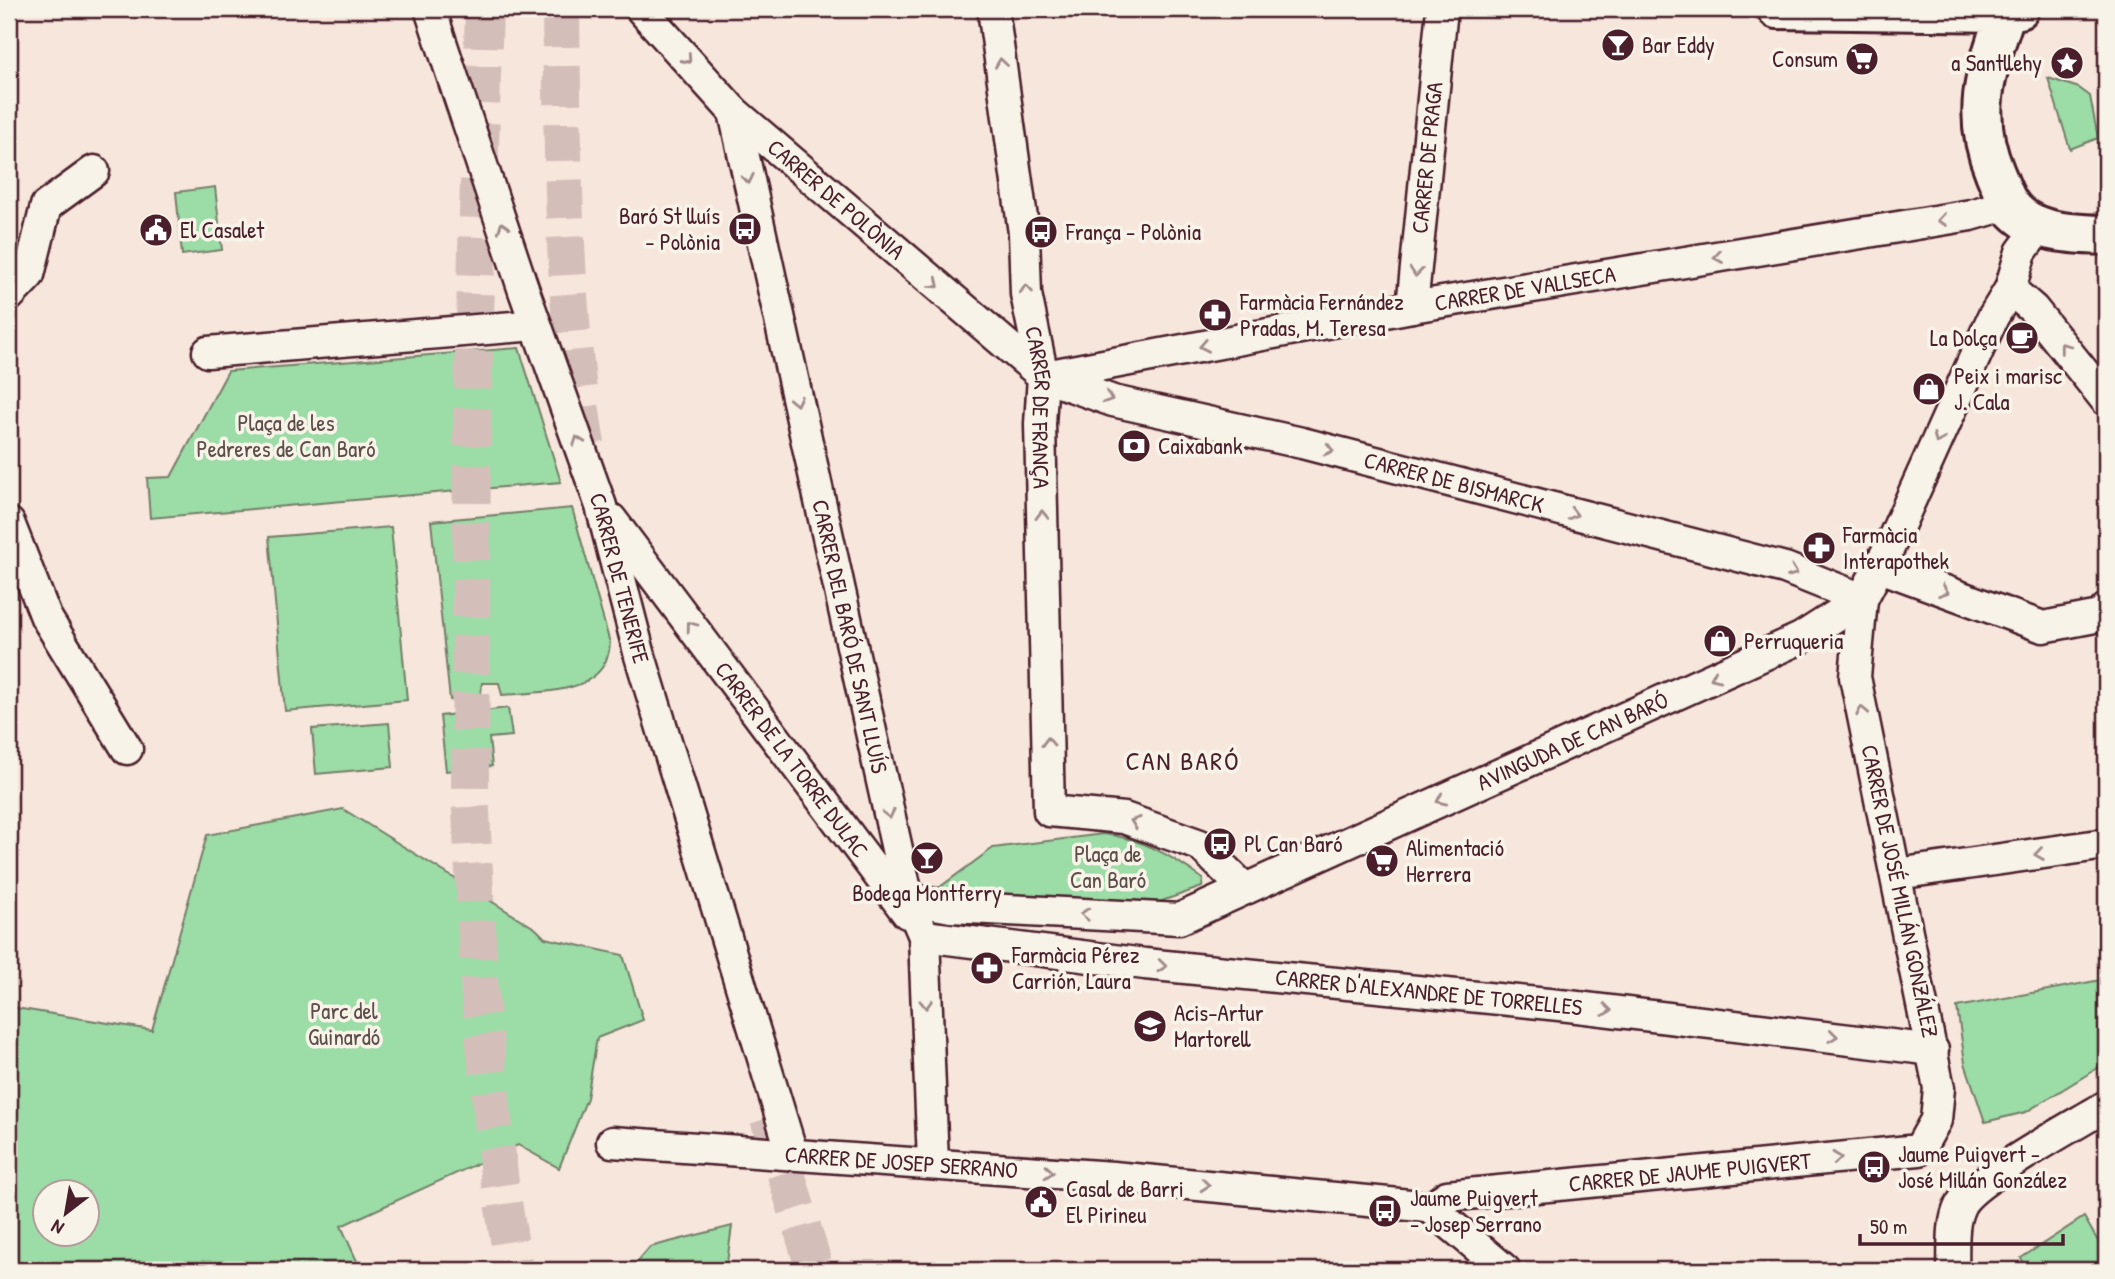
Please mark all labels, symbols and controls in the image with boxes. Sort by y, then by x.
bar icon: Bar Eddy [1599,26,1637,64]
place label: Bar Eddy [1642,29,1715,60]
supermarket icon: Consum [1843,40,1881,78]
place label: Consum [1772,43,1838,74]
place icon: a Santllehy [2048,44,2086,82]
place label: a Santllehy [1951,47,2042,78]
one-way arrow [679,51,691,64]
one-way arrow [993,58,1008,69]
street label: CARRER DE PRAGA [1403,80,1450,235]
street label: CARRER DE POLÒNIA [761,131,912,266]
one-way arrow [740,173,755,185]
place label: Baró St lluís - Polònia [619,200,720,257]
bus stop icon: Baró St lluís - Polònia [726,210,764,248]
public building icon: El Casalet [137,211,175,249]
one-way arrow [1937,212,1948,227]
bus stop icon: França - Polònia [1022,213,1060,251]
place label: El Casalet [180,214,265,245]
place label: França - Polònia [1065,216,1201,247]
one-way arrow [497,221,511,234]
one-way arrow [1712,249,1724,264]
street label: CARRER DE VALLSECA [1432,258,1618,318]
one-way arrow [1409,267,1424,278]
one-way arrow [927,276,939,289]
one-way arrow [1019,283,1034,294]
place label: Farmàcia Fernández Pradas, M. Teresa [1239,286,1404,343]
pharmacy icon: Farmàcia Fernández Pradas, M. Teresa [1196,296,1234,334]
cafe icon: La Dolça [2003,319,2041,357]
place label: La Dolça [1930,322,1997,353]
street label: CARRER DE FRANÇA [1018,323,1060,489]
one-way arrow [1198,338,1210,353]
one-way arrow [2059,342,2072,355]
place label: Peix i marisc J. Cala [1954,360,2062,417]
shop icon: Peix i marisc J. Cala [1910,370,1948,408]
one-way arrow [1101,390,1113,404]
one-way arrow [788,395,803,407]
park label: Plaça de les Pedreres de Can Baró [197,407,375,464]
bank icon: Caixabank [1115,427,1153,465]
place label: Caixabank [1158,430,1243,461]
one-way arrow [1932,432,1946,444]
one-way arrow [573,436,587,448]
one-way arrow [1323,442,1335,456]
street label: CARRER DE BISMARCK [1361,444,1547,520]
street label: CARRER DE TENERIFE [582,488,657,667]
street label: CARRER DEL BARÓ DE SANT LLUÍS [805,496,896,776]
one-way arrow [1567,505,1579,520]
one-way arrow [1034,509,1050,520]
place label: Farmàcia Interapothek [1842,519,1950,576]
pharmacy icon: Farmàcia Interapothek [1800,529,1838,567]
one-way arrow [1786,563,1798,577]
one-way arrow [1938,583,1950,597]
one-way arrow [687,622,700,634]
shop icon: Perruqueria [1701,622,1739,660]
place label: Perruqueria [1744,625,1843,656]
street label: CARRER DE LA TORRE DULAC [708,655,876,864]
one-way arrow [1710,669,1722,683]
street label: AVINGUDA DE CAN BARÓ [1472,684,1673,797]
one-way arrow [1856,706,1871,718]
one-way arrow [1040,737,1056,747]
street label: CARRER DE JOSÉ MILLÁN GONZÁLEZ [1854,742,1947,1040]
district label: CAN BARÓ [1126,743,1240,778]
one-way arrow [1436,792,1448,806]
one-way arrow [881,808,896,820]
one-way arrow [1130,816,1142,830]
bus stop icon: Pl Can Baró [1201,825,1239,863]
place label: Pl Can Baró [1244,828,1343,859]
place label: Alimentació Herrera [1406,832,1504,889]
park label: Plaça de Can Baró [1070,838,1146,895]
bar icon: Bodega Montferry [908,839,946,877]
supermarket icon: Alimentació Herrera [1363,842,1401,880]
one-way arrow [2033,846,2045,861]
place label: Bodega Montferry [852,877,1002,908]
one-way arrow [1079,906,1090,921]
place label: Farmàcia Pérez Carrión, Laura [1011,939,1140,996]
pharmacy icon: Farmàcia Pérez Carrión, Laura [968,949,1006,987]
one-way arrow [1156,958,1167,973]
street label: CARRER D'ALEXANDRE DE TORRELLES [1274,961,1585,1023]
park label: Parc del Guinardó [308,995,380,1052]
place label: Acis-Artur Martorell [1174,997,1264,1054]
one-way arrow [919,998,934,1009]
one-way arrow [1602,1003,1613,1018]
school or university icon: Acis-Artur Martorell [1131,1007,1169,1045]
one-way arrow [1828,1029,1839,1044]
street label: CARRER DE JOSEP SERRANO [784,1138,1019,1185]
place label: Jaume Puigvert - José Millán González [1898,1138,2067,1195]
street label: CARRER DE JAUME PUIGVERT [1567,1145,1813,1199]
bus stop icon: Jaume Puigvert - José Millán González [1855,1148,1893,1186]
one-way arrow [1832,1151,1843,1166]
one-way arrow [1044,1164,1055,1179]
place label: Casal de Barri El Pirineu [1066,1173,1184,1230]
north arrow [32,1178,102,1248]
one-way arrow [1199,1178,1211,1193]
place label: Jaume Puigvert - Josep Serrano [1410,1182,1542,1239]
public building icon: Casal de Barri El Pirineu [1022,1183,1060,1221]
bus stop icon: Jaume Puigvert - Josep Serrano [1366,1192,1404,1230]
scale bar [1860,1202,2062,1246]
text: 50 m [1870,1212,1907,1241]
text: N [46,1214,68,1241]

